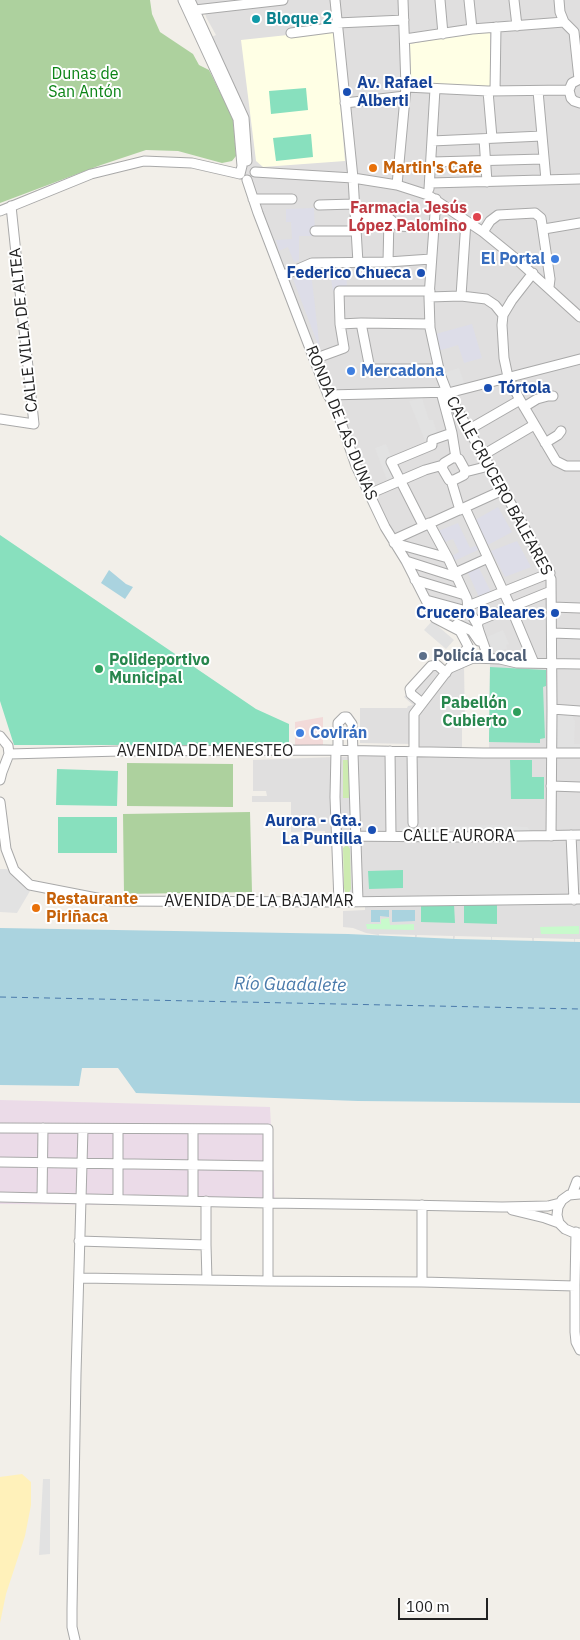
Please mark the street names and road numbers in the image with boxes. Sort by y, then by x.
street label: CALLE VILLA DE ALTEA [6,247,42,413]
street label: RONDA DE LAS DUNAS [301,343,381,503]
street label: CALLE CRUCERO BALEARES [442,393,556,579]
street label: AVENIDA DE MENESTEO [117,741,293,761]
street label: CALLE AURORA [403,826,515,846]
street label: AVENIDA DE LA BAJAMAR [164,891,354,911]

